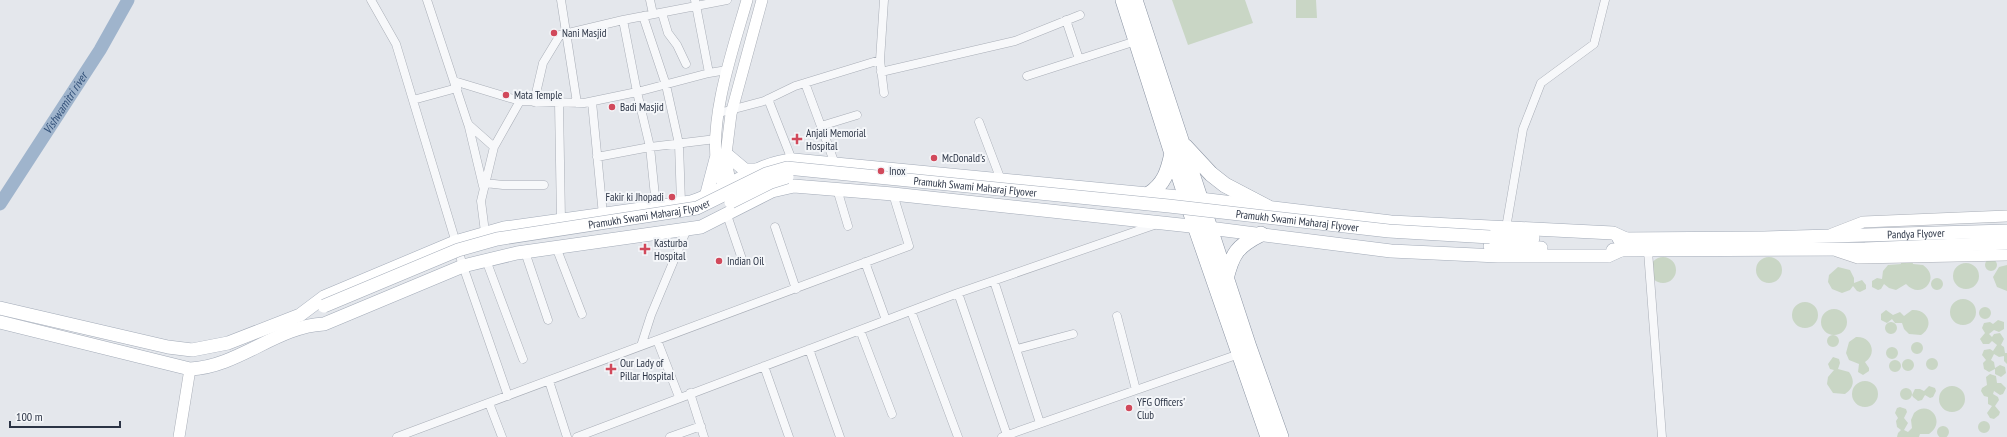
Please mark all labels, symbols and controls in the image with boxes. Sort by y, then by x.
place label: Nani Masjid [562,26,607,40]
marker: Nani Masjid [549,28,559,38]
water label: Vishwamitri river [39,68,91,137]
place label: Mata Temple [514,88,563,102]
marker: Mata Temple [501,90,511,100]
place label: Badi Masjid [620,100,664,114]
marker: Badi Masjid [607,102,617,112]
place label: Anjali Memorial Hospital [806,126,866,153]
marker: Anjali Memorial Hospital [791,133,803,145]
place label: McDonald's [942,151,985,165]
marker: McDonald's [929,153,939,163]
place label: Inox [889,164,906,178]
marker: Inox [876,166,886,176]
street label: Pramukh Swami Maharaj Flyover [913,174,1037,200]
place label: Fakir ki Jhopadi [605,190,664,204]
marker: Fakir ki Jhopadi [667,192,677,202]
street label: Pramukh Swami Maharaj Flyover [587,196,712,232]
street label: Pramukh Swami Maharaj Flyover [1235,207,1360,235]
street label: Pandya Flyover [1887,226,1945,241]
place label: Kasturba Hospital [654,236,687,263]
marker: Kasturba Hospital [639,243,651,255]
place label: Indian Oil [727,254,765,268]
marker: Indian Oil [714,256,724,266]
place label: Our Lady of Pillar Hospital [620,356,674,383]
marker: Our Lady of Pillar Hospital [605,363,617,375]
place label: YFG Officers' Club [1137,395,1185,422]
scale bar [10,403,120,429]
marker: YFG Officers' Club [1124,403,1134,413]
text: 100 m [16,409,43,424]

